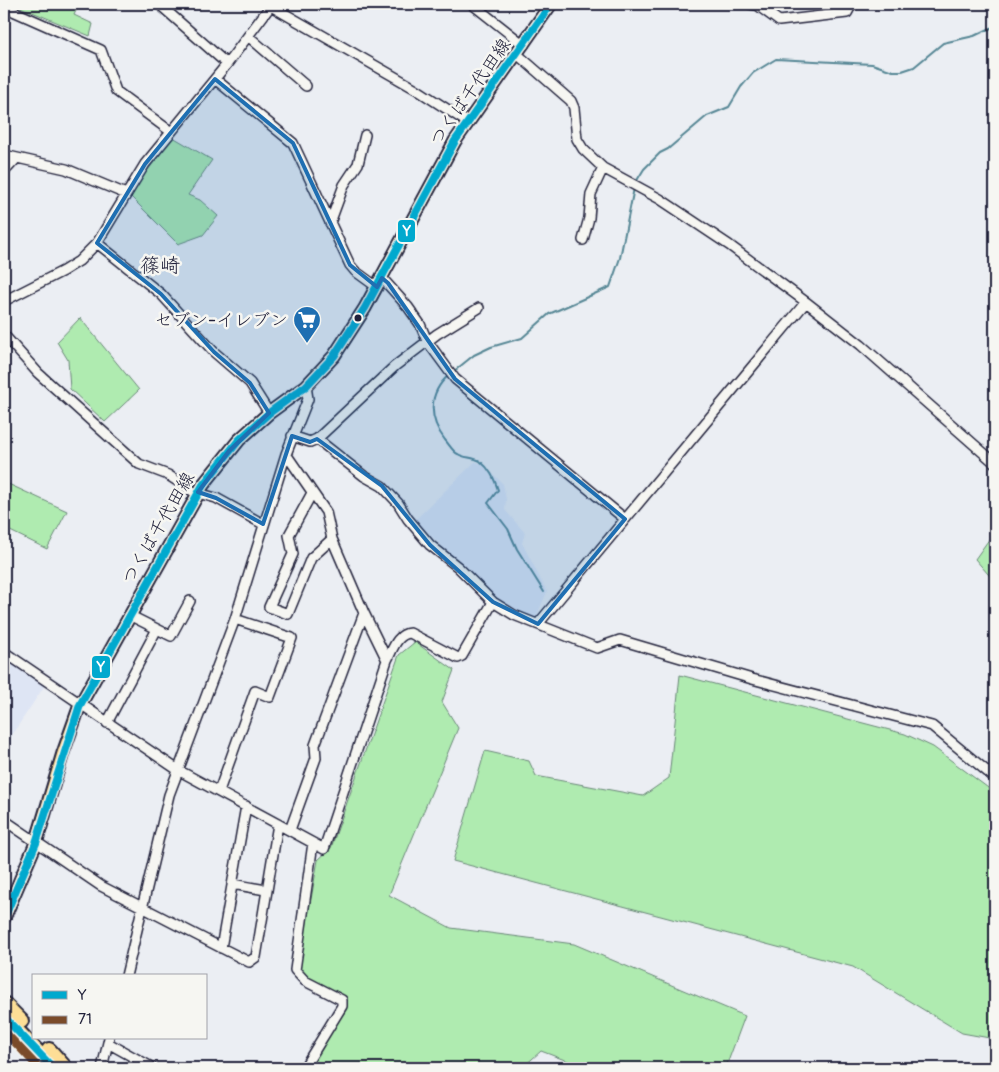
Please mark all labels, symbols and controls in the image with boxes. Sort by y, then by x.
street label: つくば千代田線 [425,34,516,150]
line badge: Y [397,219,416,243]
text: Y [402,223,412,240]
district label: 篠崎 [140,253,180,278]
supermarket icon: セブン-イレブン [292,305,322,344]
place label: セブン-イレブン [154,309,288,332]
unlabelled marker [353,313,363,323]
street label: つくば千代田線 [117,468,200,589]
line badge: Y [91,655,111,679]
text: Y [96,659,106,676]
legend [32,974,208,1040]
text: Y [77,986,87,1005]
text: 71 [78,1010,92,1029]

